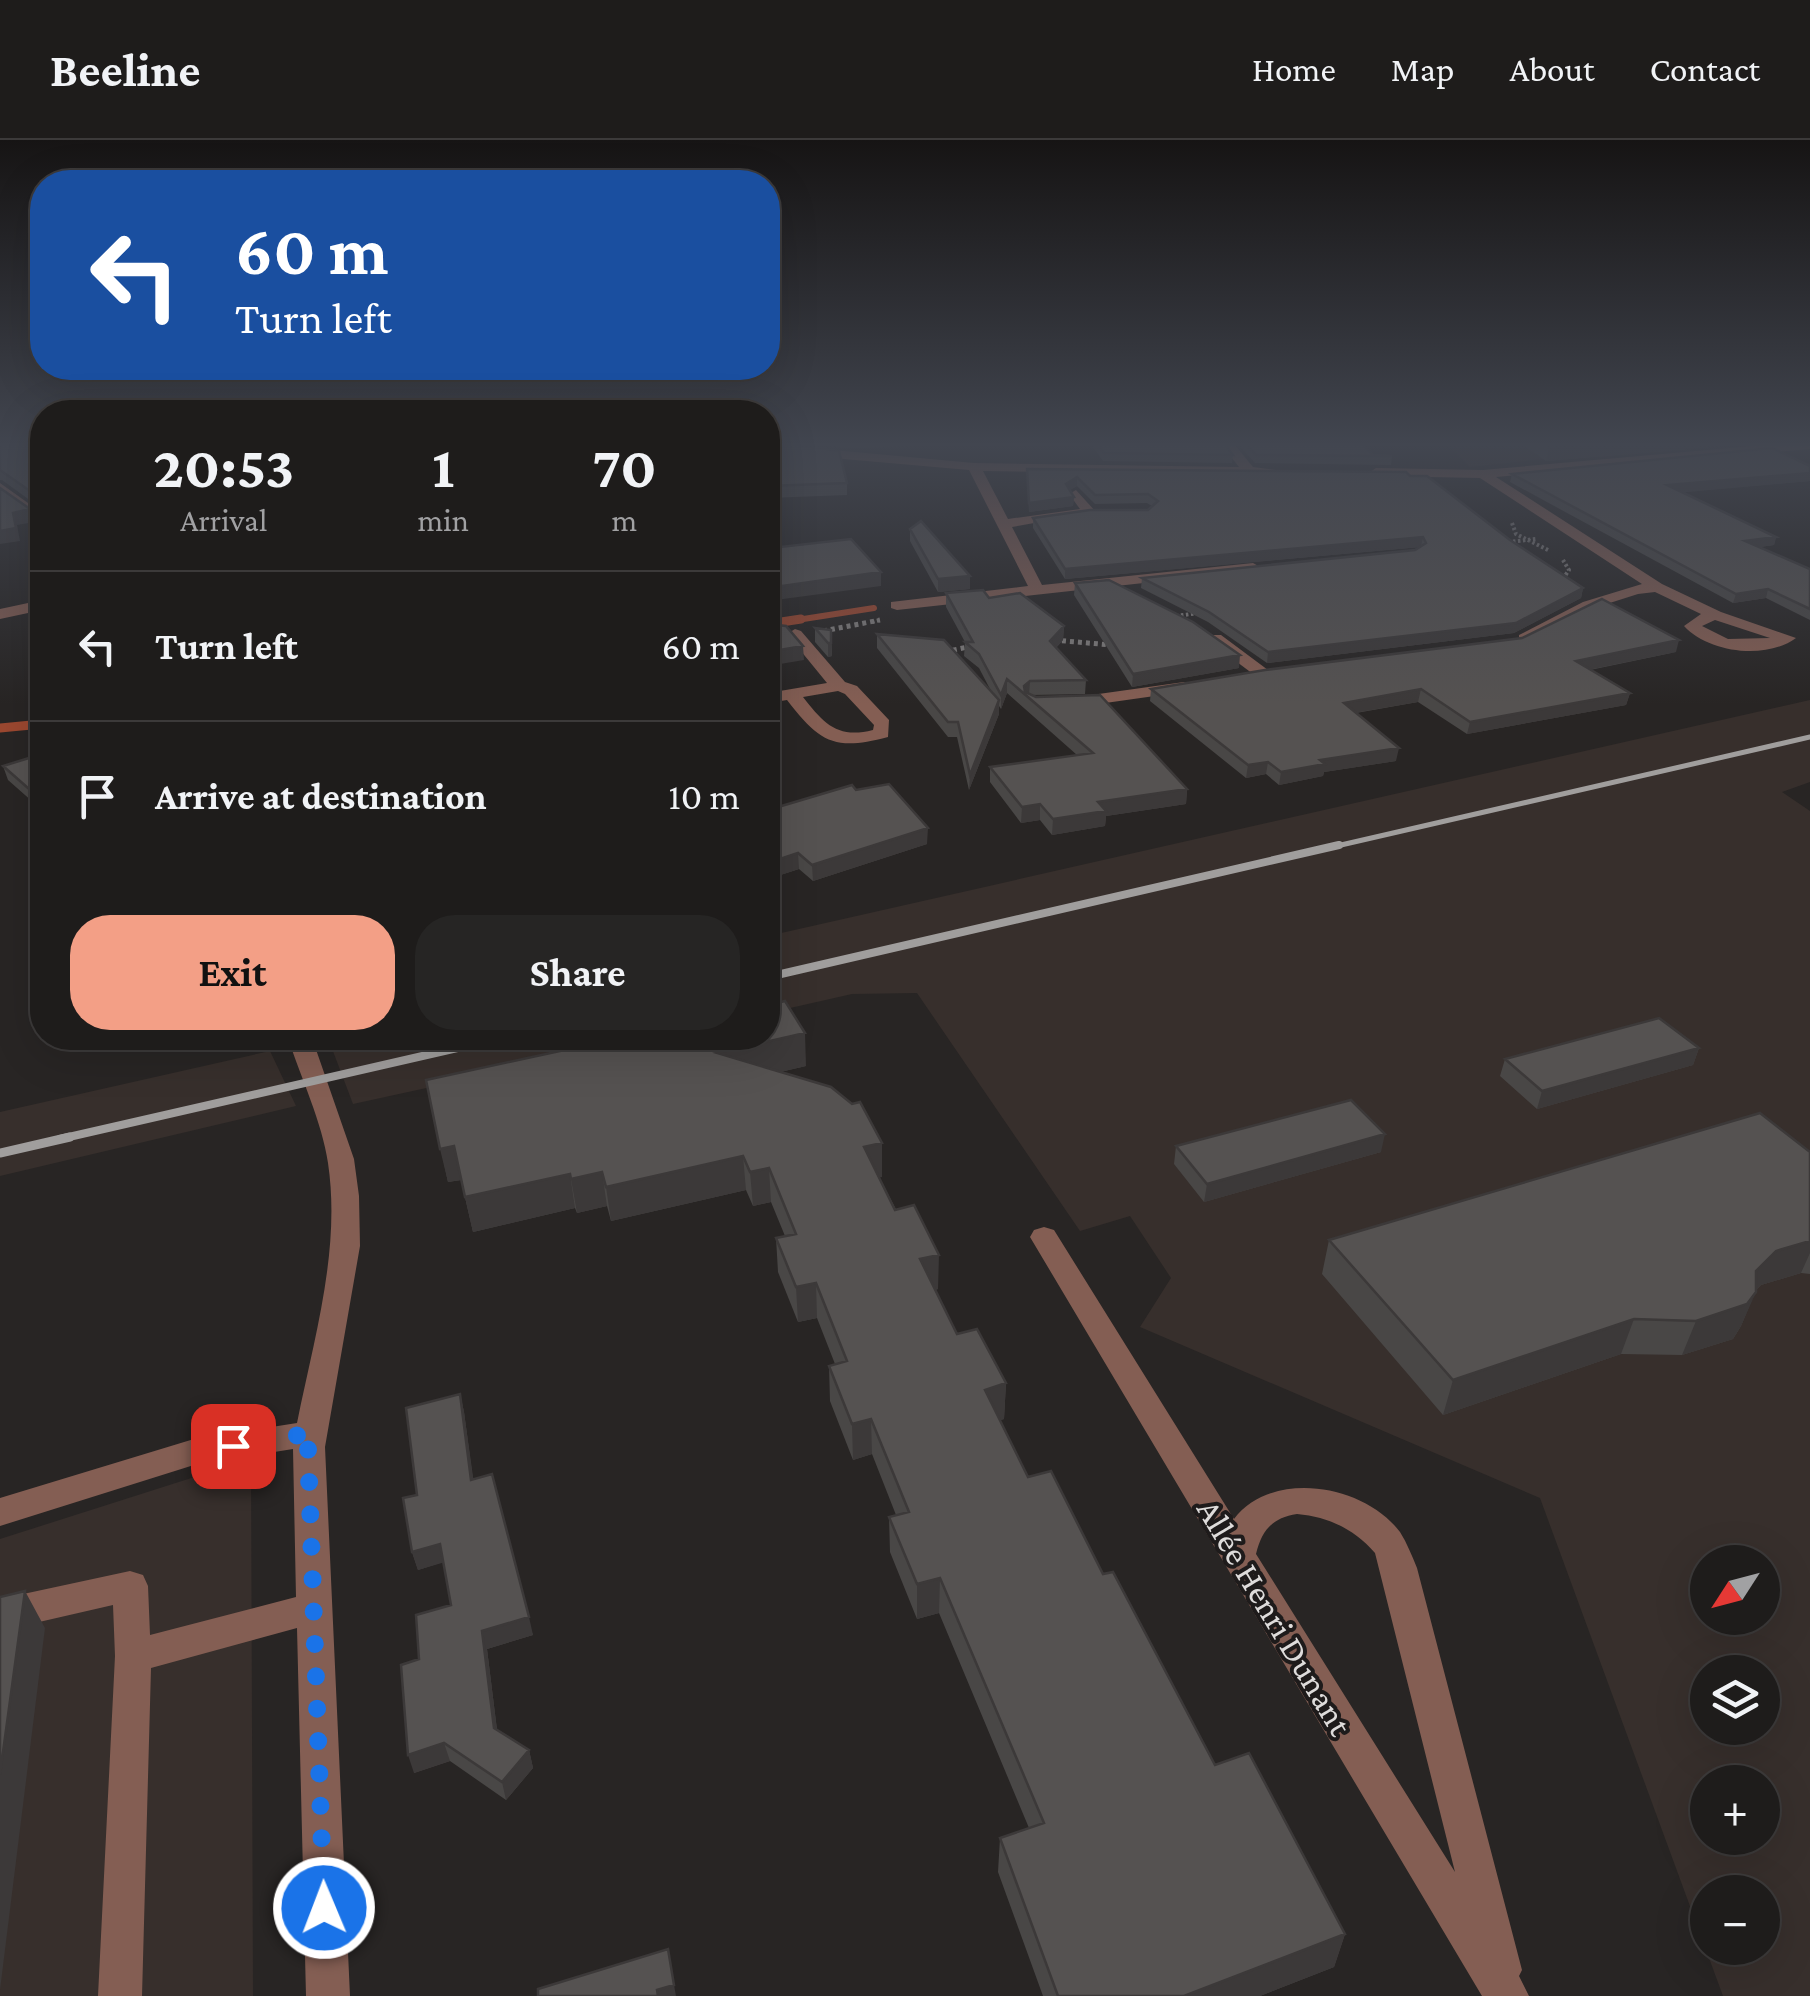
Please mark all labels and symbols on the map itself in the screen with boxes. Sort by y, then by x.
pin [191,1404,276,1489]
street label: Allée Henri Dunant [1189,1492,1361,1743]
north arrow [1690,1545,1780,1635]
position arrow [272,1856,376,1960]

